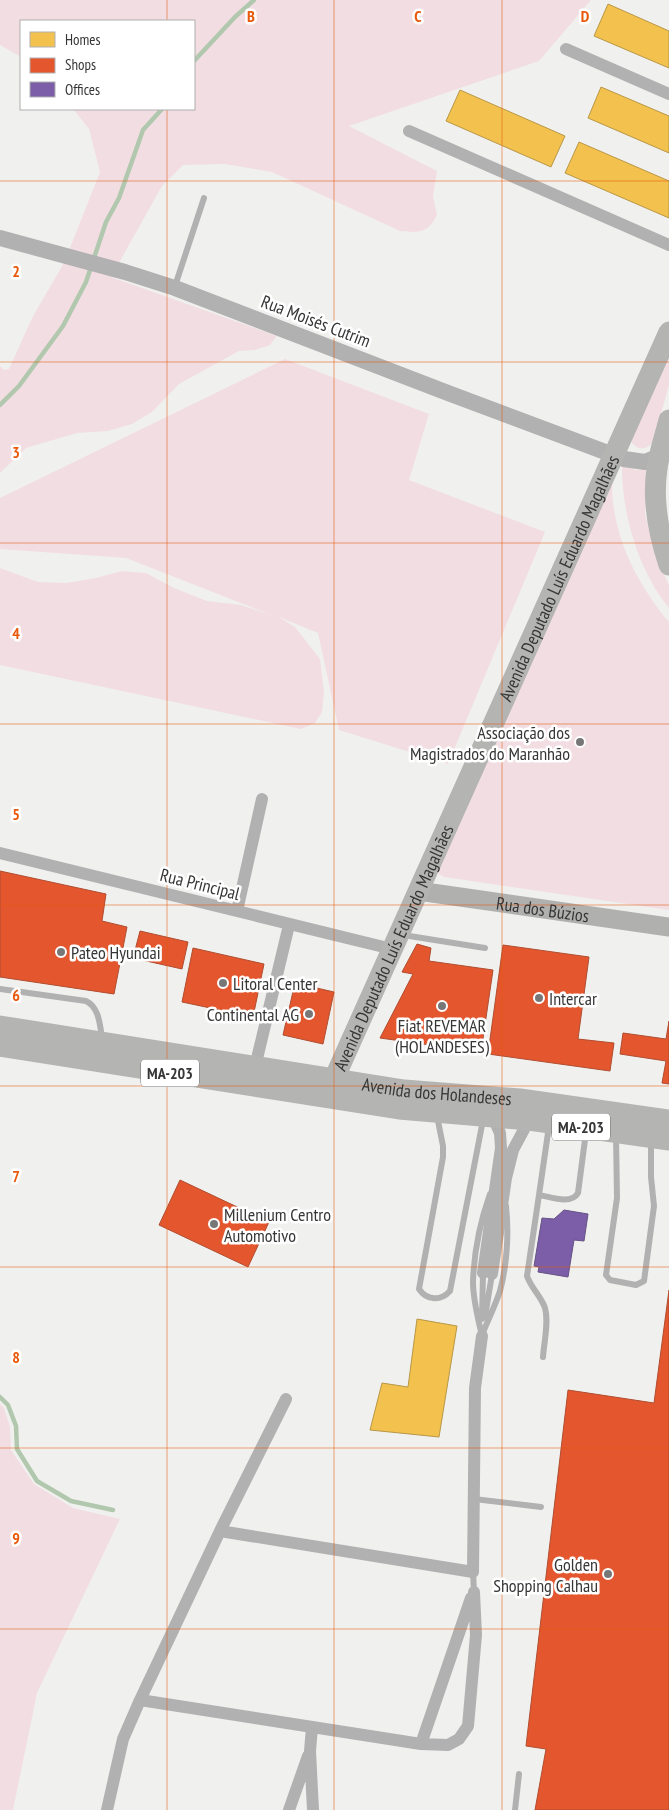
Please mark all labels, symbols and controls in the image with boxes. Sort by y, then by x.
text: B [247,6,255,26]
text: C [414,6,422,26]
text: D [581,6,590,26]
legend [20,20,195,110]
text: Homes [65,30,101,49]
text: Shops [65,55,96,74]
text: Offices [65,80,100,99]
text: 2 [12,261,20,281]
street label: Rua Moisés Cutrim [258,290,374,352]
text: 3 [12,442,20,462]
street label: Avenida Deputado Luís Eduardo Magalhães [493,451,624,705]
text: 4 [12,623,20,643]
place label: Associação dos Magistrados do Maranhão [410,721,570,765]
marker: Associação dos Magistrados do Maranhão [574,736,586,748]
text: 5 [12,804,20,824]
street label: Avenida Deputado Luís Eduardo Magalhães [328,821,458,1074]
street label: Rua Principal [158,863,243,905]
street label: Rua dos Búzios [495,891,591,927]
place label: Pateo Hyundai [71,941,161,964]
marker: Pateo Hyundai [55,946,67,958]
place label: Litoral Center [233,972,317,995]
marker: Litoral Center [217,977,229,989]
text: 6 [12,985,20,1005]
place label: Intercar [549,987,597,1010]
marker: Intercar [533,992,545,1004]
marker: Fiat REVEMAR (HOLANDESES) [436,1000,448,1012]
place label: Continental AG [207,1003,299,1026]
marker: Continental AG [303,1008,315,1020]
place label: Fiat REVEMAR (HOLANDESES) [395,1014,490,1058]
road number: MA-203 [141,1060,199,1086]
street label: Avenida dos Holandeses [361,1072,513,1110]
road number: MA-203 [552,1114,610,1140]
text: 7 [12,1166,20,1186]
place label: Millenium Centro Automotivo [224,1203,331,1247]
marker: Millenium Centro Automotivo [208,1218,220,1230]
text: 8 [12,1347,20,1367]
text: 9 [12,1528,20,1548]
place label: Golden Shopping Calhau [493,1553,598,1597]
marker: Golden Shopping Calhau [602,1568,614,1580]

